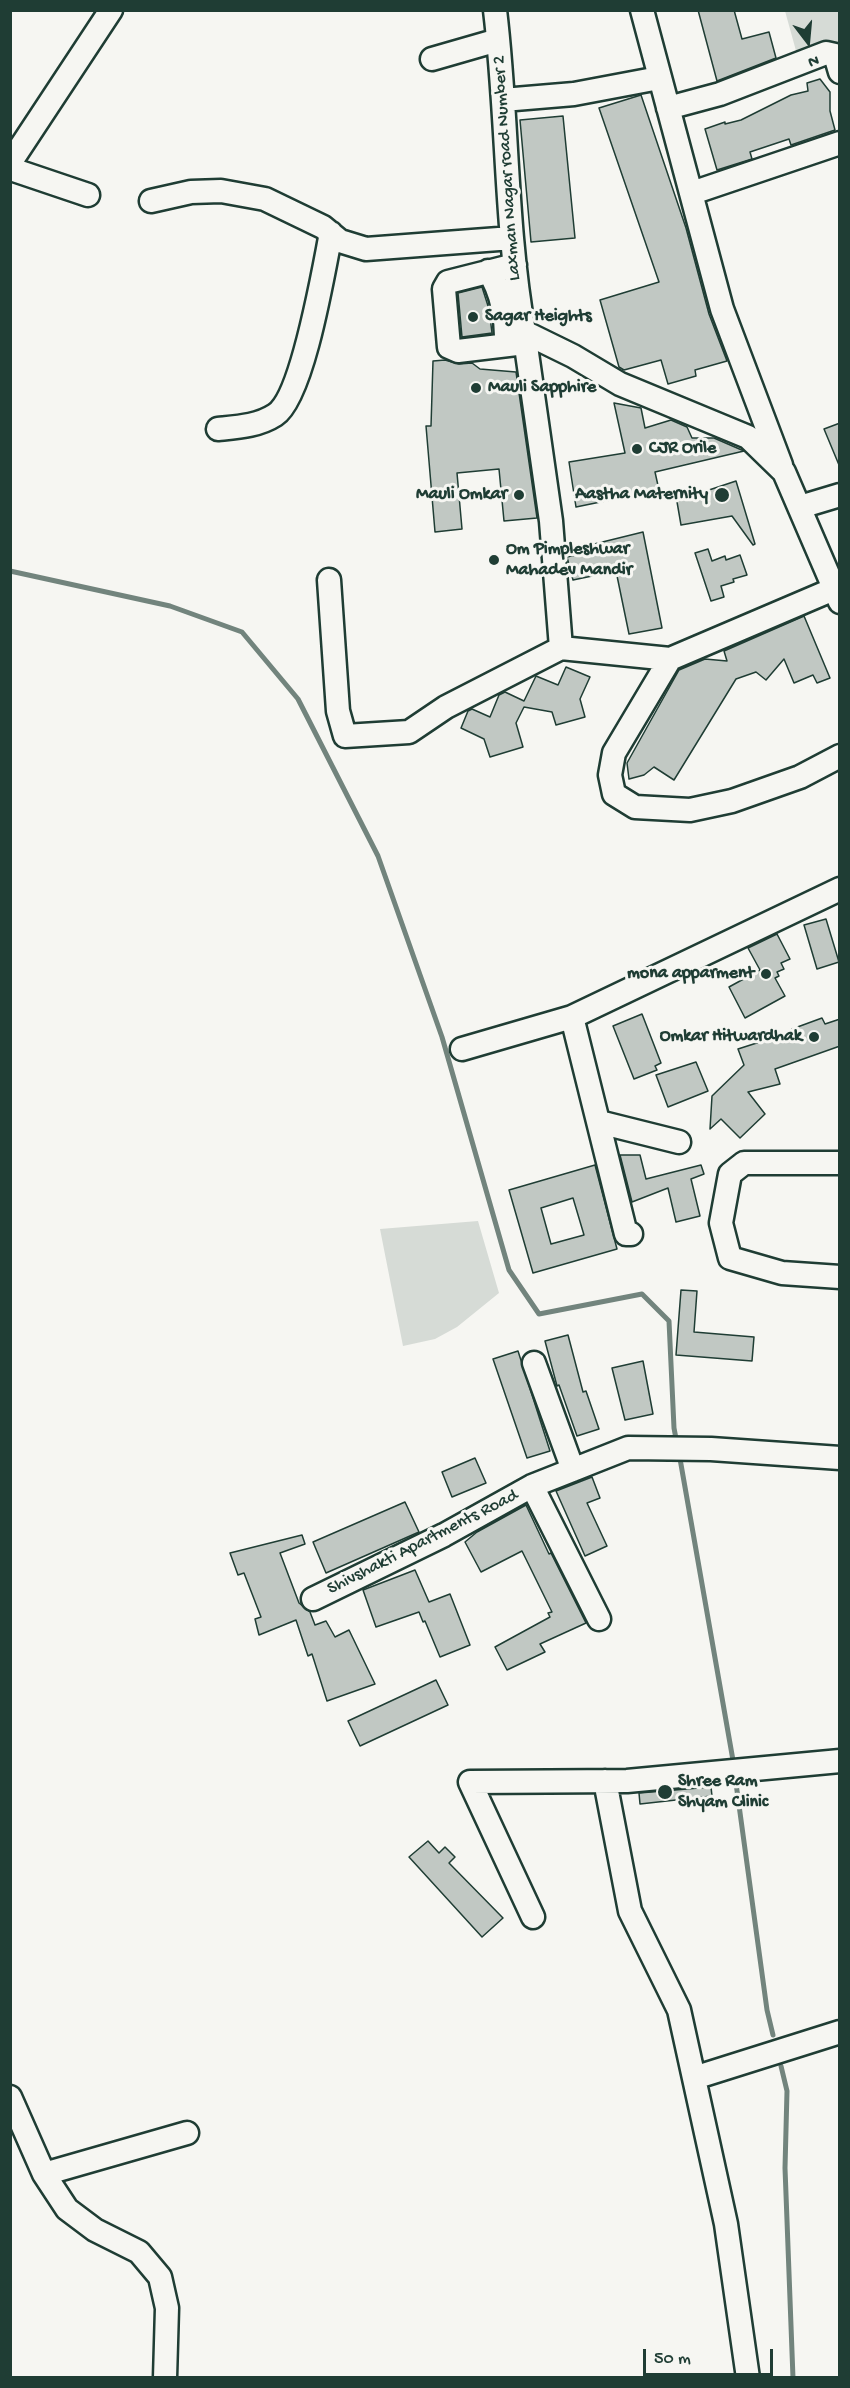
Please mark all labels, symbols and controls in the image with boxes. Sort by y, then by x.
north arrow [778,12,838,72]
text: N [805,49,821,70]
street label: Laxman Nagar road Number 2 [489,55,527,281]
place label: Sagar Heights [485,306,592,328]
marker: Sagar Heights [466,310,480,324]
place label: Mauli Sapphire [488,377,596,399]
marker: Mauli Sapphire [469,381,483,395]
place label: CJR Orile [649,438,716,460]
marker: CJR Orile [630,442,644,456]
place label: Mauli Omkar [416,484,507,506]
place label: Aastha Maternity [575,484,708,506]
marker: Aastha Maternity [713,486,731,504]
marker: Mauli Omkar [512,488,526,502]
place label: Om Pimpleshwar Mahadev Mandir [506,539,632,582]
marker: Om Pimpleshwar Mahadev Mandir [487,553,501,567]
place label: mona apparment [627,963,754,985]
marker: mona apparment [759,967,773,981]
place label: Omkar Hitwardhak [660,1026,802,1048]
marker: Omkar Hitwardhak [807,1030,821,1044]
street label: Shivshakti Apartments Road [324,1485,522,1601]
place label: Shree Ram Shyam Clinic [678,1771,768,1814]
marker: Shree Ram Shyam Clinic [656,1783,674,1801]
scale bar [646,2337,776,2375]
text: 50 m [654,2349,691,2370]

